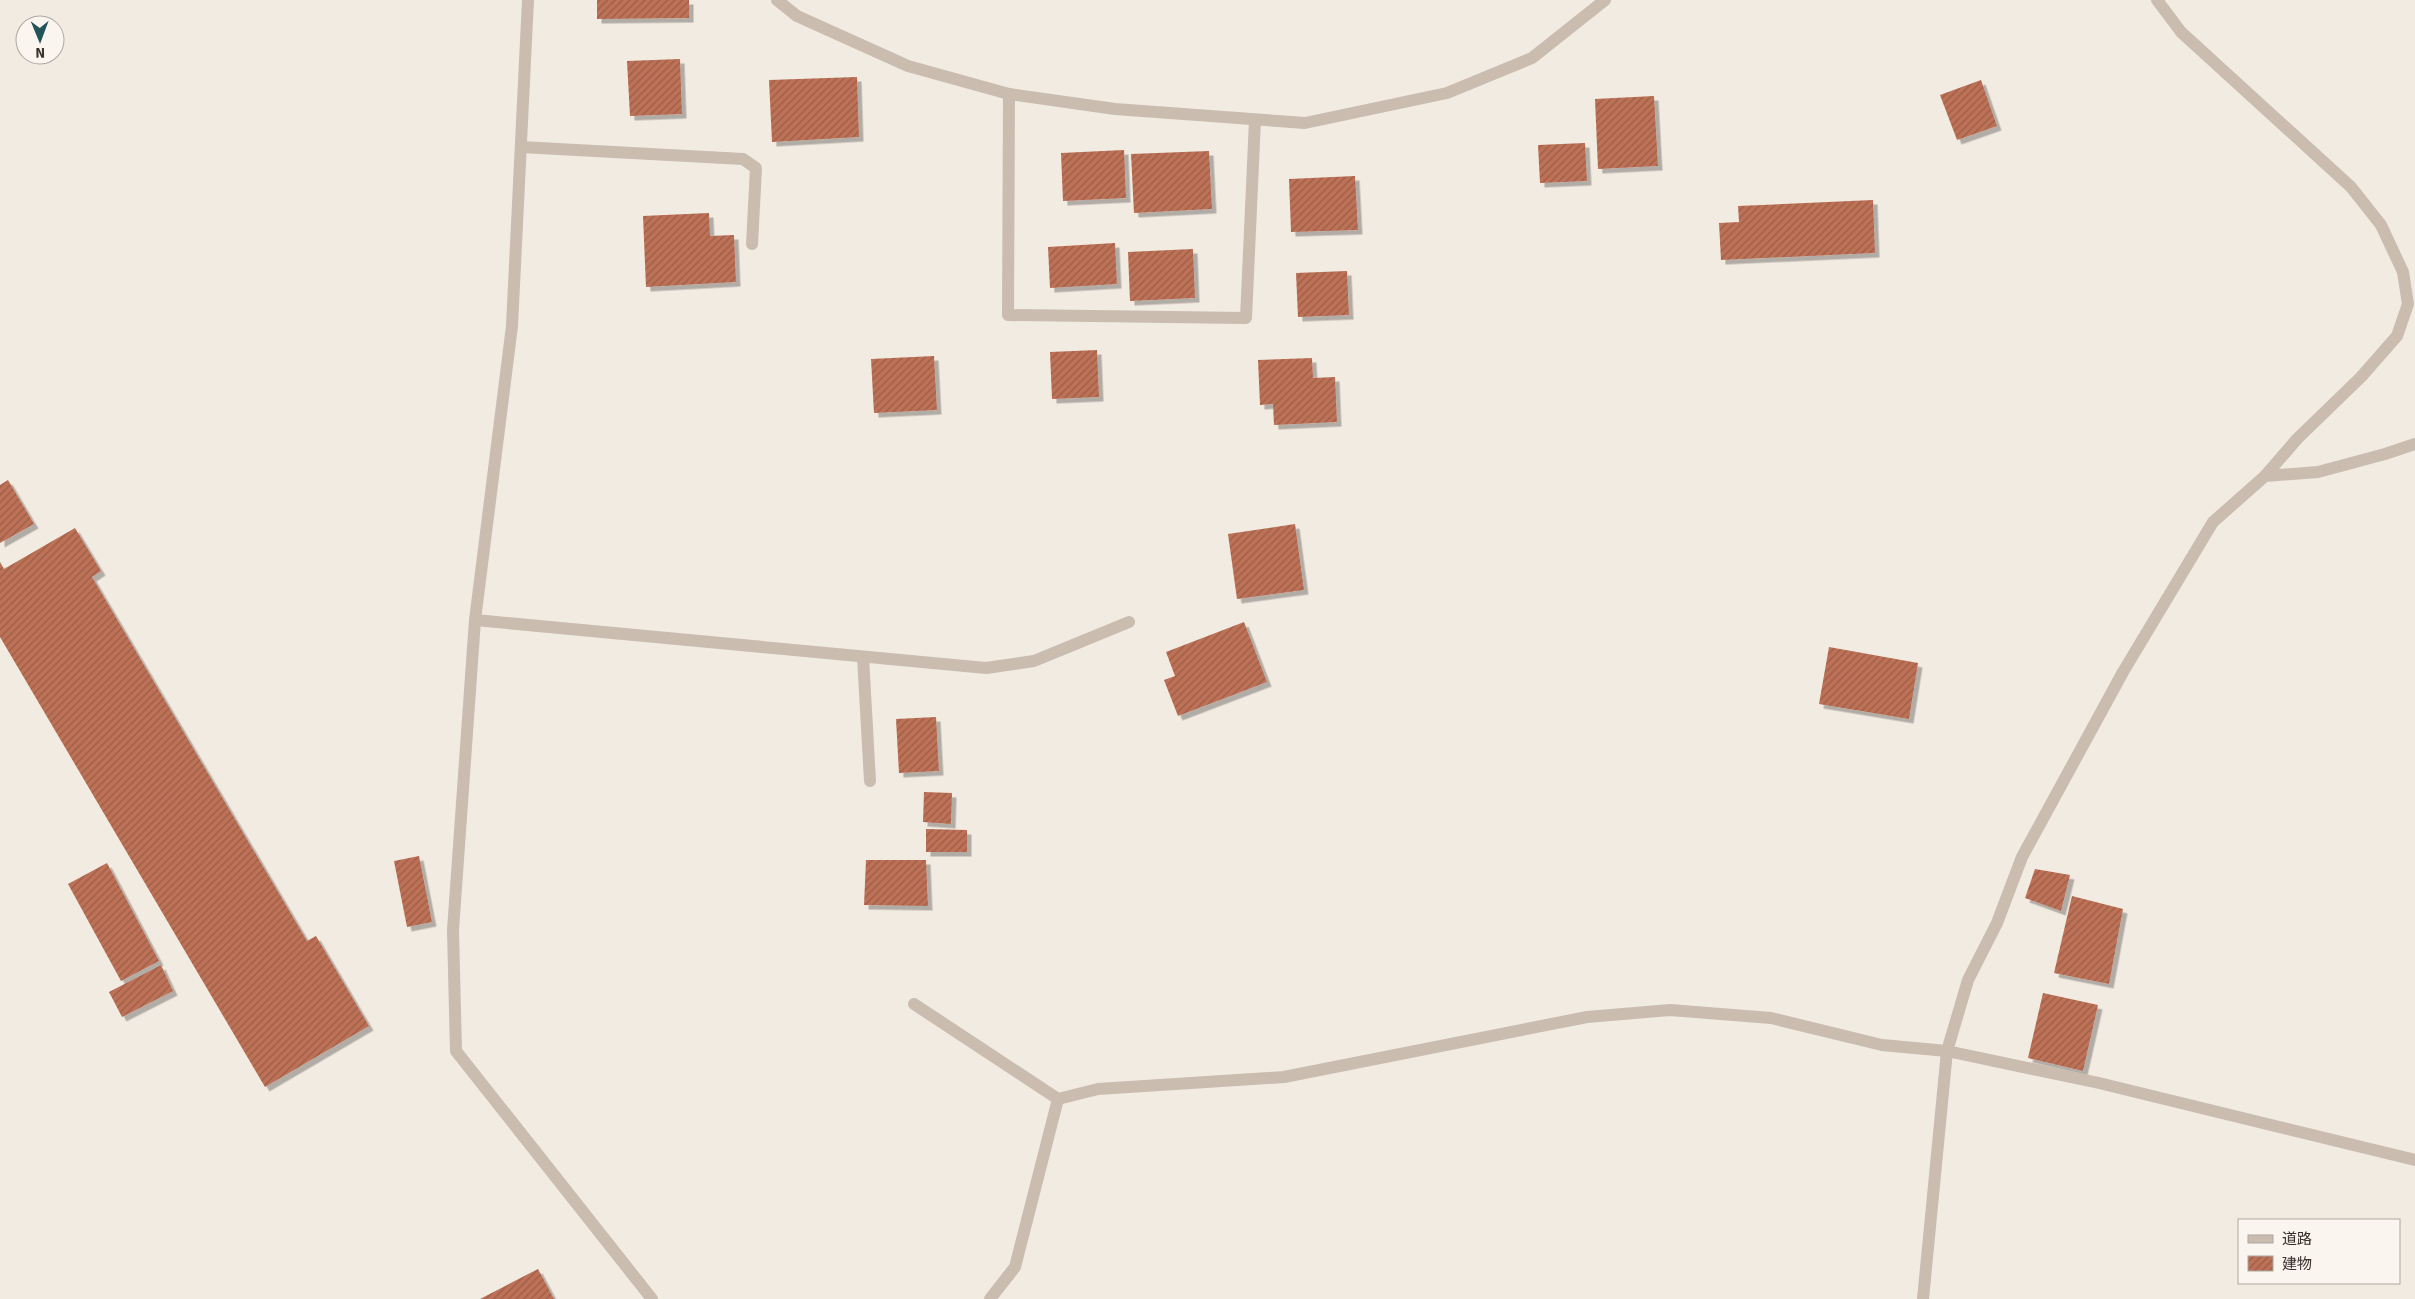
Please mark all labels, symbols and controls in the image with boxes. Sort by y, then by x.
north arrow [15,15,65,65]
text: N [35,44,45,61]
legend [2238,1219,2400,1284]
text: 道路 [2282,1230,2312,1248]
text: 建物 [2282,1255,2312,1273]

